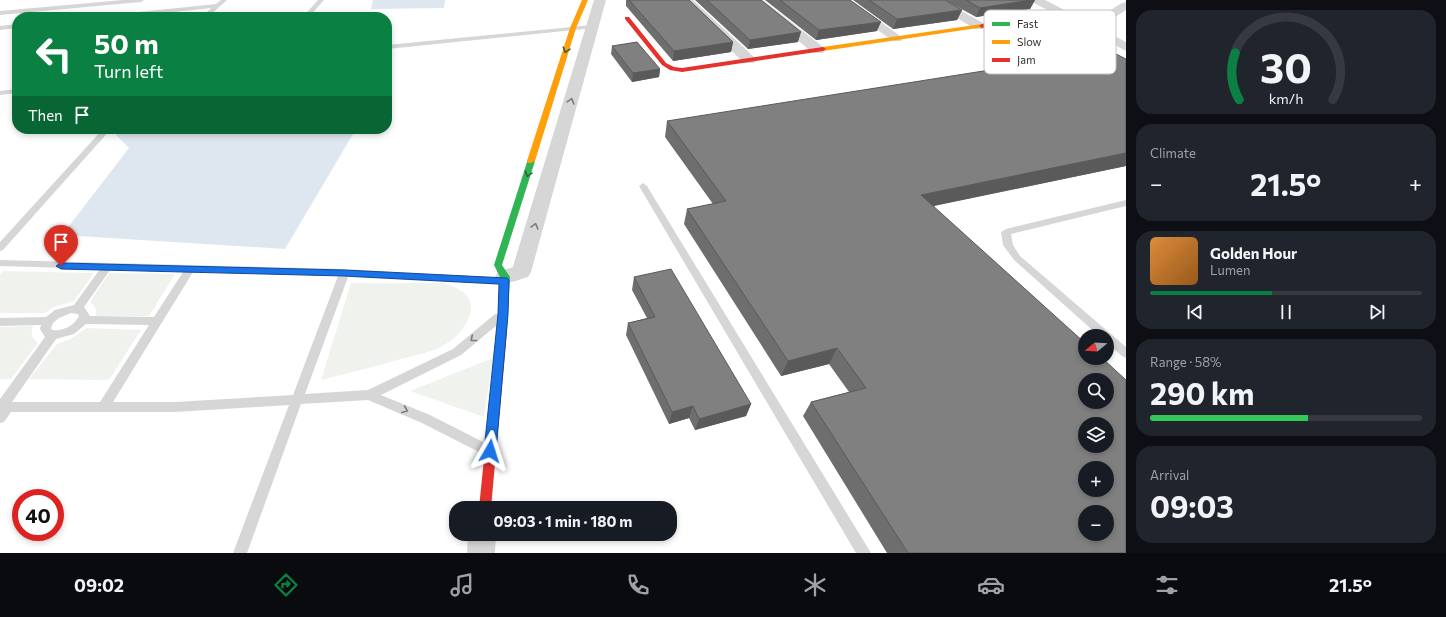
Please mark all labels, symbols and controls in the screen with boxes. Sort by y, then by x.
legend [984,10,1116,74]
text: Fast [1017,17,1039,30]
text: 50 m [94,26,159,60]
icon: left [28,28,80,80]
text: Slow [1017,35,1042,48]
text: 30 [1260,41,1312,92]
one-way arrow [562,46,571,53]
text: Jam [1017,53,1036,67]
text: Turn left [94,60,163,82]
text: km/h [1269,89,1303,107]
one-way arrow [566,98,575,105]
icon: arrive [71,104,93,126]
text: Then [28,106,63,124]
text: Climate [1150,145,1196,161]
text: 21.5° [1250,165,1321,202]
one-way arrow [524,170,532,177]
text: − [1150,170,1163,197]
text: + [1409,170,1422,197]
one-way arrow [530,223,539,230]
pin [44,225,78,266]
icon: arrive [50,231,72,253]
text: Golden Hour [1210,244,1297,262]
text: Lumen [1210,262,1250,278]
icon: previous [1184,301,1206,323]
icon: pause [1275,301,1297,323]
icon: next [1366,301,1388,323]
north arrow [1078,329,1114,365]
map controls [1078,329,1114,541]
one-way arrow [470,334,477,341]
text: Range · 58% [1150,354,1222,370]
button: search [1078,373,1114,409]
text: 290 km [1150,374,1254,411]
one-way arrow [402,406,409,414]
button: layers [1078,417,1114,453]
position arrow [469,430,511,472]
button: + [1078,461,1114,497]
text: Arrival [1150,467,1189,483]
text: 09:03 [1150,487,1234,524]
speed limit sign: 40 [12,489,64,541]
button: − [1078,505,1114,541]
text: 09:03 · 1 min · 180 m [494,512,632,530]
icon: directions [272,571,300,599]
icon: music [448,571,476,599]
icon: phone [624,571,652,599]
icon: climate [801,571,829,599]
icon: car [977,571,1005,599]
icon: filters [1153,571,1181,599]
text: 09:02 [74,574,124,596]
text: 21.5° [1329,574,1372,596]

